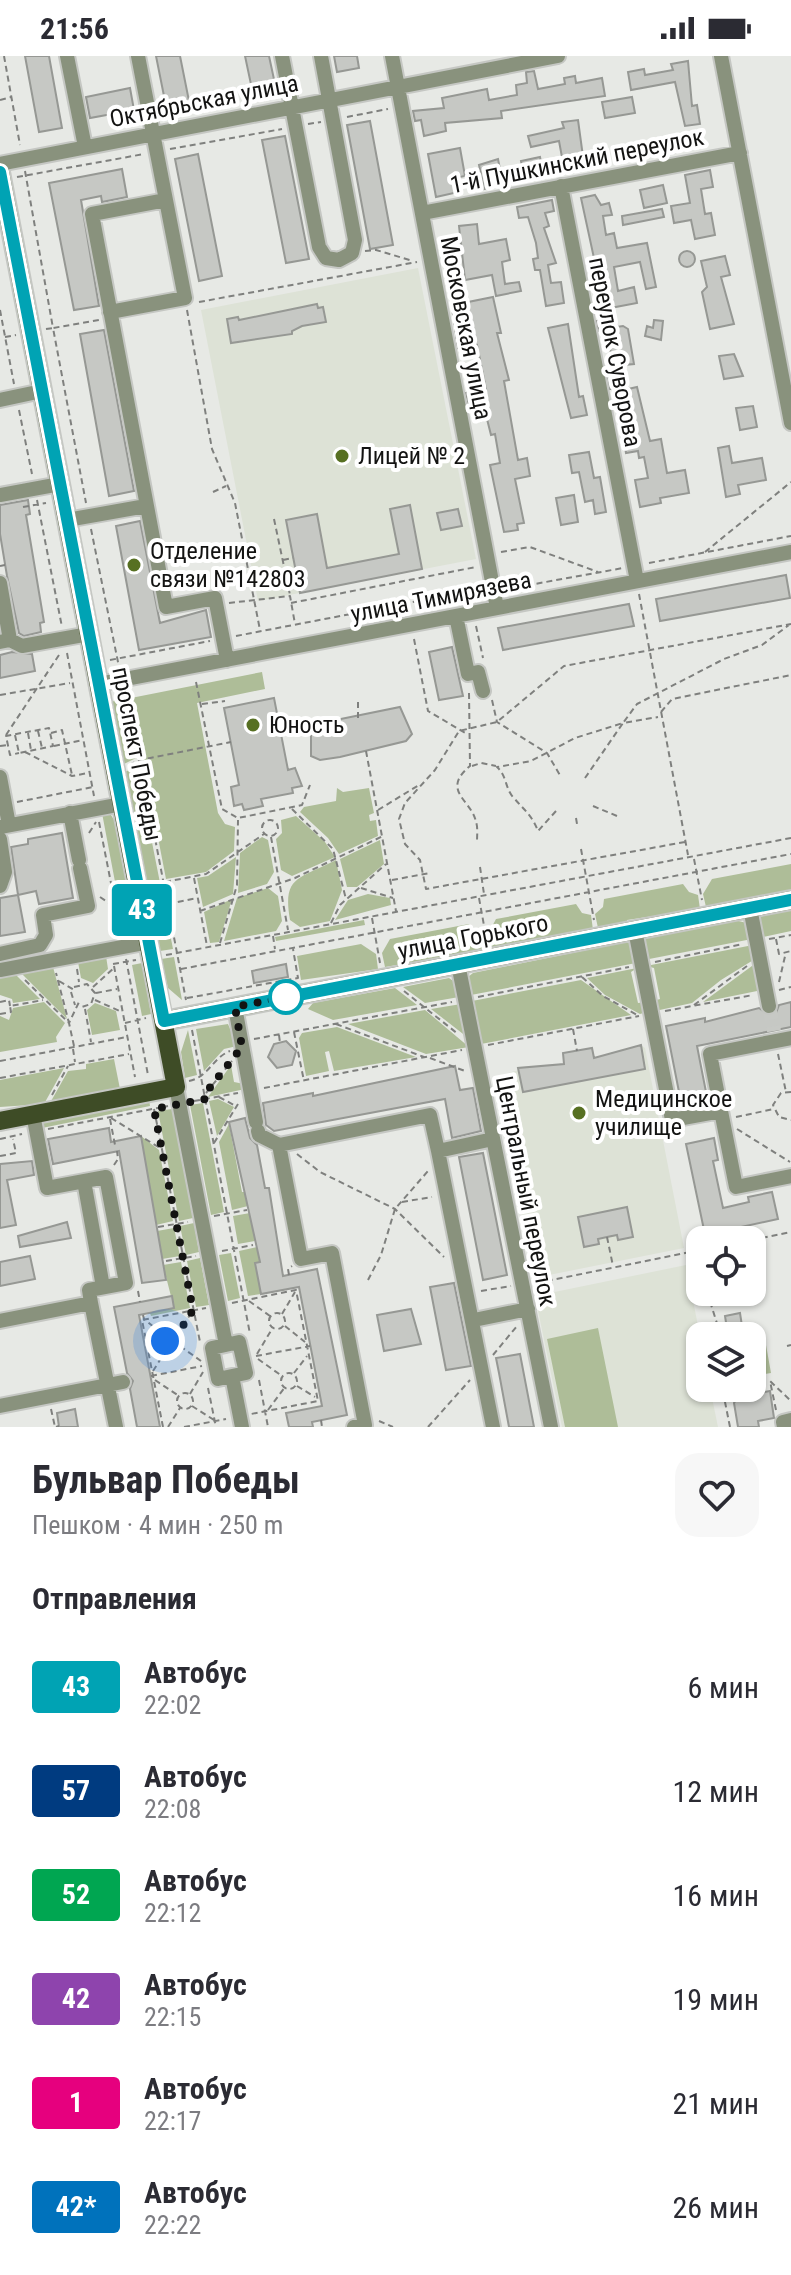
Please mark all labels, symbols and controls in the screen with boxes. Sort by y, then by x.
text: 21:56 [40,11,109,46]
street label: Октябрьская улица [107,69,301,133]
street label: 1-й Пушкинский переулок [448,123,707,199]
street label: Московская улица [435,234,497,422]
street label: переулок Суворова [583,255,647,449]
place label: Лицей № 2 [358,442,465,470]
marker: Лицей № 2 [333,447,351,465]
place label: Отделение связи №142803 [150,537,306,593]
marker: Отделение связи №142803 [125,556,143,574]
street label: улица Тимирязева [348,566,534,628]
street label: проспект Победы [106,664,168,844]
place label: Юность [269,711,344,739]
marker: Юность [244,716,262,734]
line badge: 43 [106,884,178,936]
text: 43 [128,893,156,926]
street label: улица Горького [395,909,551,965]
unlabelled marker [269,980,303,1014]
street label: Центральный переулок [490,1073,562,1309]
place label: Медицинское училище [595,1085,732,1141]
marker: Медицинское училище [570,1104,588,1122]
map controls [686,1226,766,1402]
button: locate [686,1226,766,1306]
your location [145,1321,185,1361]
button: layers [686,1322,766,1402]
button: heart [675,1453,759,1537]
text: Бульвар Победы [32,1458,300,1502]
text: Пешком · 4 мин · 250 m [32,1510,283,1540]
text: Отправления [32,1581,197,1616]
text: Автобус [144,1655,247,1690]
text: 43 [62,1670,90,1703]
text: 6 мин [687,1670,759,1705]
text: 22:02 [144,1690,201,1720]
text: Автобус [144,1759,247,1794]
text: 57 [62,1774,90,1807]
text: 12 мин [673,1774,759,1809]
text: 22:08 [144,1794,201,1824]
text: Автобус [144,1863,247,1898]
text: 52 [62,1878,90,1911]
text: 16 мин [673,1878,759,1913]
text: 22:12 [144,1898,201,1928]
text: Автобус [144,1967,247,2002]
text: 42 [62,1982,90,2015]
text: 19 мин [673,1982,759,2017]
text: 22:15 [144,2002,201,2032]
text: Автобус [144,2071,247,2106]
text: 1 [69,2086,83,2119]
text: 21 мин [673,2086,759,2121]
text: 22:17 [144,2106,201,2136]
text: Автобус [144,2175,247,2210]
text: 42* [55,2190,97,2223]
text: 26 мин [673,2190,759,2225]
text: 22:22 [144,2210,201,2240]

